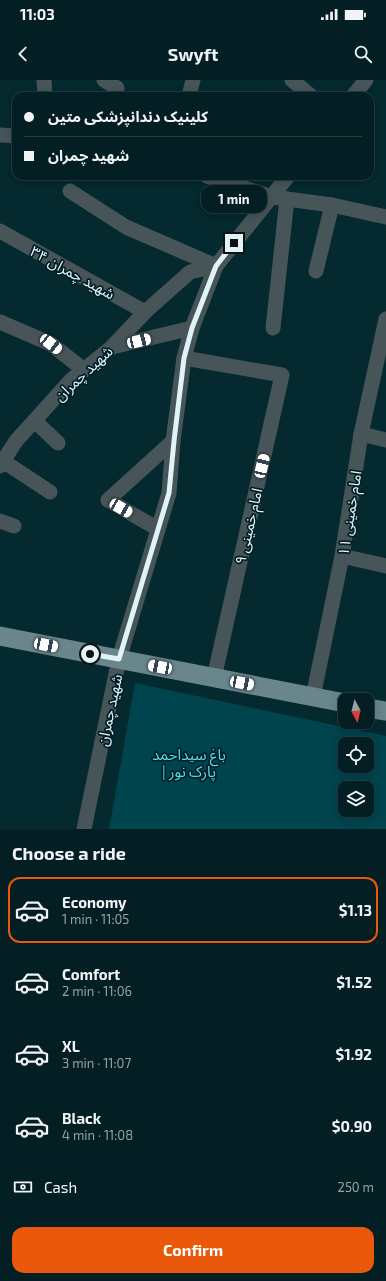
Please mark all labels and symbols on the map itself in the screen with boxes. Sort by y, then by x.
callout: 1 min [201,185,267,213]
route end [225,234,243,252]
street label: شهید چمران ۳۴ [27,241,119,304]
car [38,332,64,356]
car [126,332,152,350]
street label: شهید چمران [50,341,117,406]
car [253,453,271,479]
street label: امام خمینی ۱۱ [333,469,368,557]
street label: امام خمینی ۹ [230,486,268,567]
car [108,497,134,519]
car [33,637,59,653]
route start [81,645,99,663]
car [147,659,173,675]
street label: شهید چمران [93,672,127,748]
car [229,675,255,691]
north arrow [338,693,374,729]
park label: باغ سیداحمد | پارک نور [152,745,226,782]

